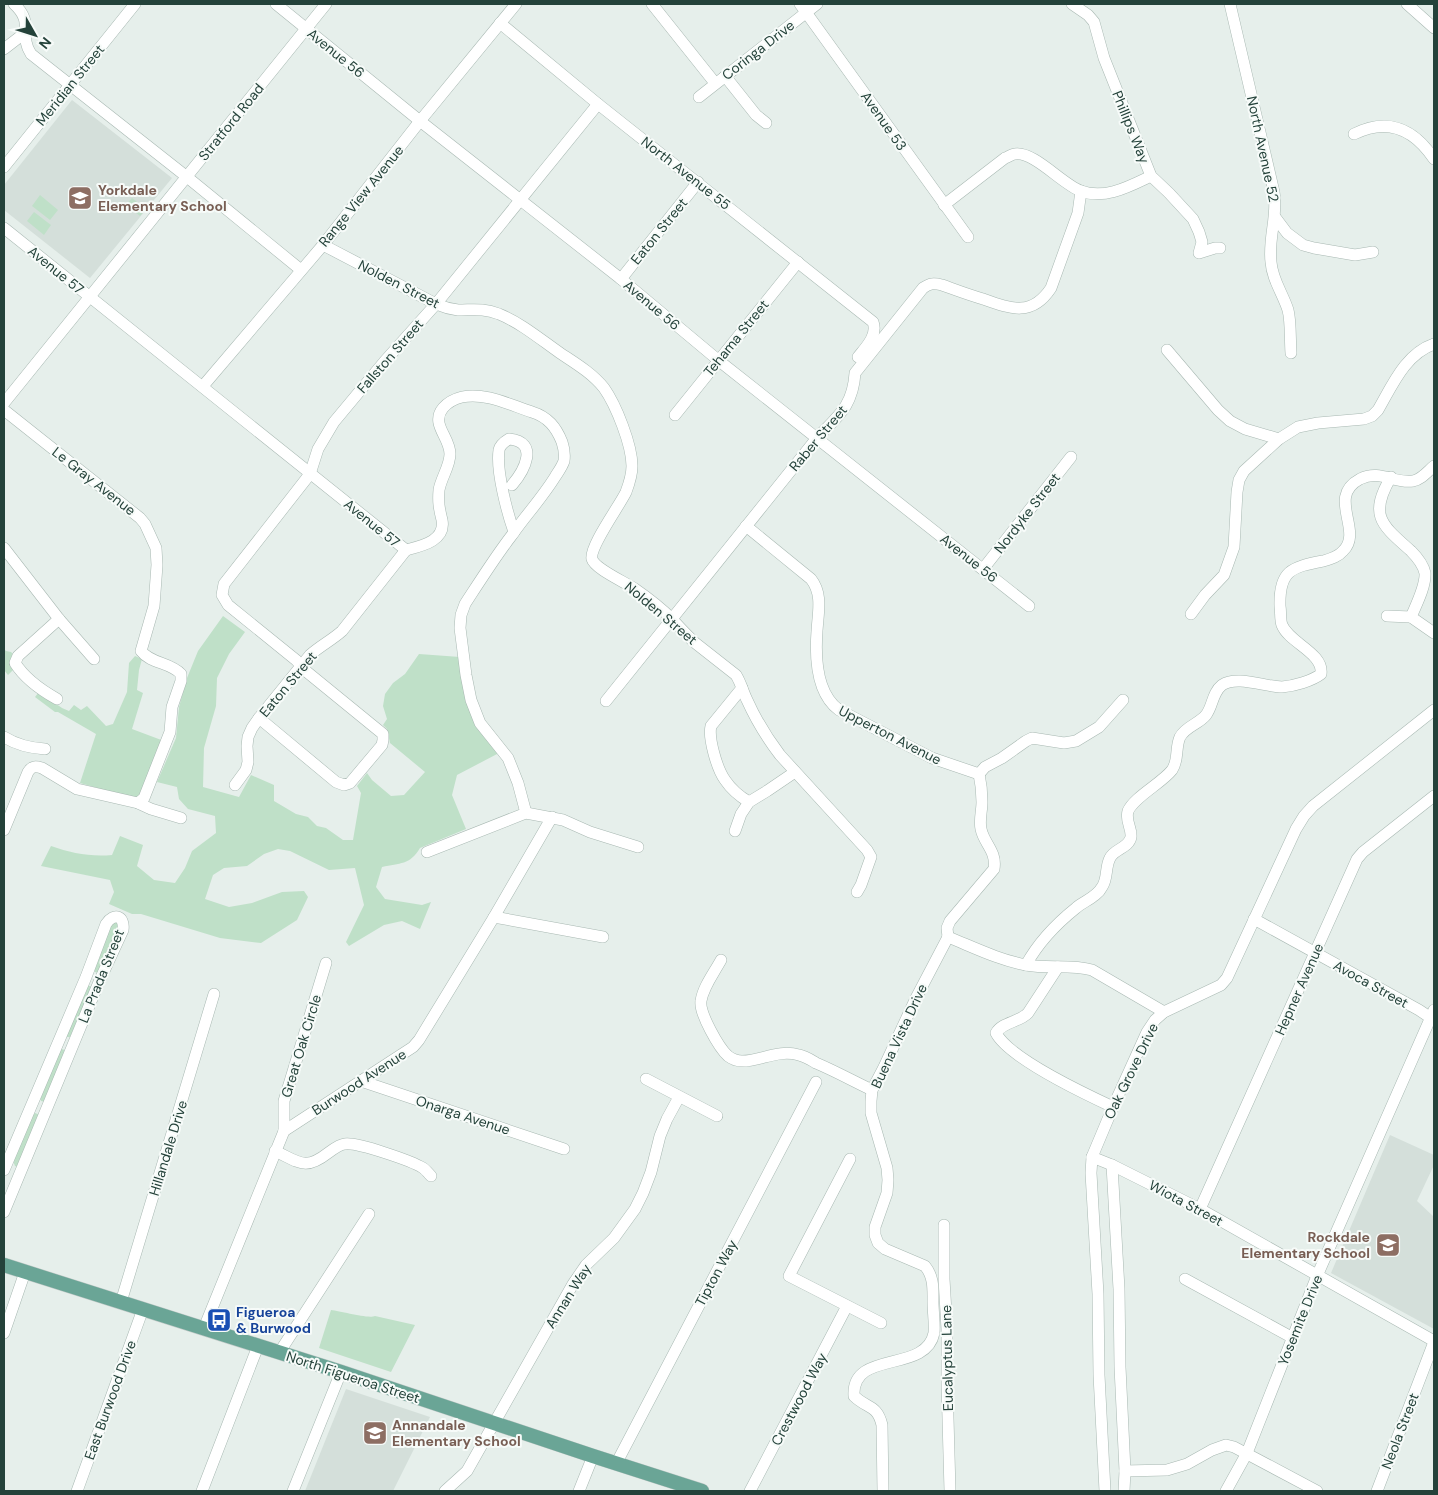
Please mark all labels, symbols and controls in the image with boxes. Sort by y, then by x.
north arrow [10,10,60,60]
street label: Coringa Drive [718,16,798,84]
street label: Avenue 56 [304,24,368,82]
text: N [35,34,55,53]
street label: Meridian Street [32,41,108,129]
street label: Stratford Road [194,80,268,164]
street label: Avenue 53 [857,88,911,154]
street label: Phillips Way [1108,88,1154,166]
street label: North Avenue 52 [1243,94,1283,204]
street label: North Avenue 55 [638,132,734,214]
street label: Range View Avenue [315,142,407,250]
place label: Yorkdale Elementary School [98,181,227,215]
school or university icon: Yorkdale Elementary School [67,185,93,211]
street label: Eaton Street [627,194,691,268]
street label: Avenue 57 [24,242,88,298]
street label: Nolden Street [355,256,443,312]
street label: Avenue 56 [620,276,684,334]
street label: Tehama Street [700,296,772,380]
street label: Fallston Street [353,315,427,397]
street label: Raber Street [785,401,851,475]
street label: Le Gray Avenue [49,443,139,519]
street label: Nordyke Street [990,469,1064,557]
street label: Avenue 57 [340,495,404,551]
street label: Avenue 56 [936,530,1002,586]
street label: Nolden Street [621,577,701,649]
street label: Eaton Street [255,647,321,721]
street label: Upperton Avenue [836,701,944,769]
street label: La Prada Street [74,927,128,1025]
street label: Hepner Avenue [1271,940,1327,1038]
street label: Avoca Street [1330,956,1412,1012]
street label: Buena Vista Drive [867,981,931,1091]
street label: Great Oak Circle [277,992,325,1100]
street label: Oak Grove Drive [1100,1020,1162,1122]
street label: Burwood Avenue [308,1045,410,1119]
street label: Onarga Avenue [414,1091,513,1139]
street label: Hillandale Drive [145,1098,191,1198]
street label: Wiota Street [1146,1176,1226,1230]
place label: Rockdale Elementary School [1241,1228,1370,1262]
school or university icon: Rockdale Elementary School [1375,1232,1401,1258]
street label: Tipton Way [691,1236,741,1310]
street label: Annan Way [541,1260,595,1332]
street label: Yosemite Drive [1274,1272,1326,1368]
place label: Figueroa & Burwood [236,1303,311,1337]
street label: Eucalyptus Lane [937,1305,957,1411]
bus stop icon: Figueroa & Burwood [206,1307,232,1333]
street label: East Burwood Drive [80,1338,140,1462]
street label: North Figueroa Street [284,1347,422,1407]
street label: Crestwood Way [767,1349,831,1449]
street label: Neola Street [1377,1390,1423,1472]
place label: Annandale Elementary School [392,1416,521,1450]
school or university icon: Annandale Elementary School [362,1420,388,1446]

